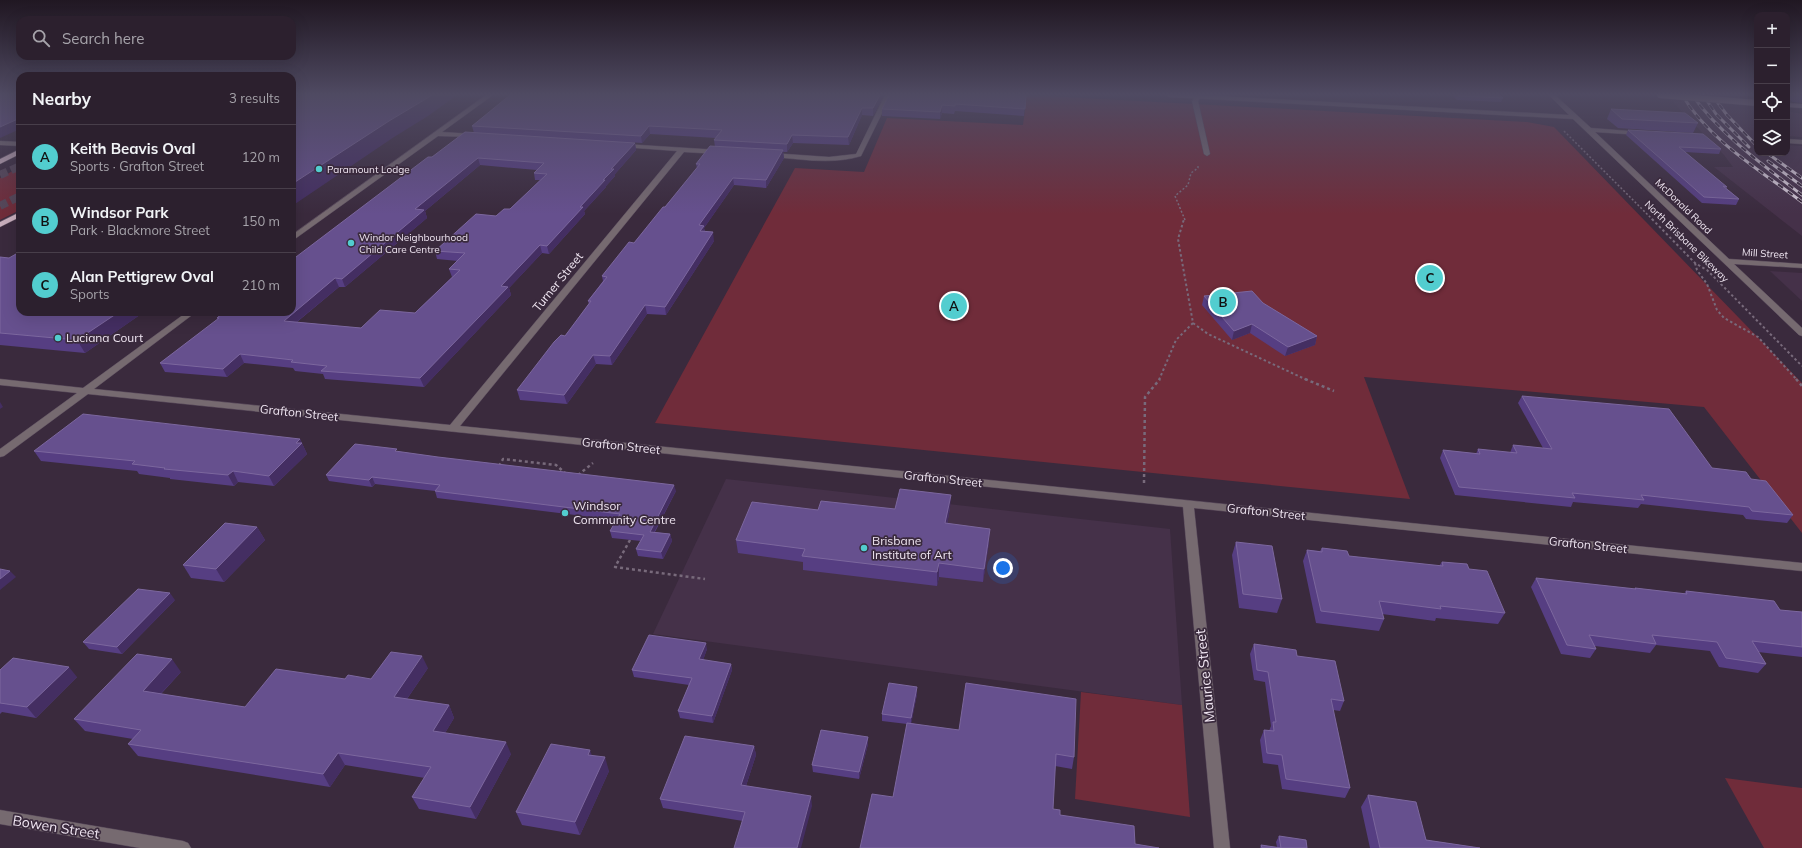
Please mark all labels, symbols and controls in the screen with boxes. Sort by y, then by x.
map controls [1754,12,1790,156]
button: + [1754,12,1790,48]
search box [16,16,296,60]
icon: search [30,27,52,49]
text: Search here [62,29,144,48]
button: − [1754,48,1790,84]
button: locate [1754,84,1790,120]
text: Nearby [32,88,91,109]
text: 3 results [229,90,280,106]
button: layers [1754,120,1790,156]
text: Keith Beavis Oval [70,139,195,158]
text: A [40,149,50,165]
text: 120 m [242,149,280,165]
text: Sports · Grafton Street [70,158,204,174]
place label: Paramount Lodge [327,163,410,176]
marker: Paramount Lodge [314,164,324,174]
street label: McDonald Road [1652,176,1715,237]
street label: North Brisbane Bikeway [1642,198,1732,285]
text: Windsor Park [70,203,169,222]
text: B [41,213,49,229]
text: 150 m [242,213,280,229]
text: Park · Blackmore Street [70,222,210,238]
place label: Windor Neighbourhood Child Care Centre [359,231,468,256]
marker: Windor Neighbourhood Child Care Centre [346,238,356,248]
street label: Mill Street [1742,245,1789,262]
street label: Turner Street [529,249,586,314]
pin: C [1417,263,1443,293]
text: Alan Pettigrew Oval [70,267,214,286]
text: C [41,277,49,293]
text: 210 m [242,277,280,293]
text: Sports [70,286,109,302]
pin: B [1210,287,1236,317]
pin: A [941,291,967,321]
place label: Luciana Court [66,330,143,345]
marker: Luciana Court [53,333,63,343]
street label: Grafton Street [259,401,339,424]
street label: Grafton Street [581,434,661,457]
street label: Grafton Street [903,467,983,490]
place label: Windsor Community Centre [573,498,676,527]
street label: Grafton Street [1226,500,1306,523]
marker: Windsor Community Centre [560,508,570,518]
place label: Brisbane Institute of Art [872,533,952,562]
street label: Grafton Street [1548,533,1628,556]
marker: Brisbane Institute of Art [859,543,869,553]
your location [993,558,1013,578]
street label: Maurice Street [1191,628,1219,724]
street label: Bowen Street [11,811,101,843]

